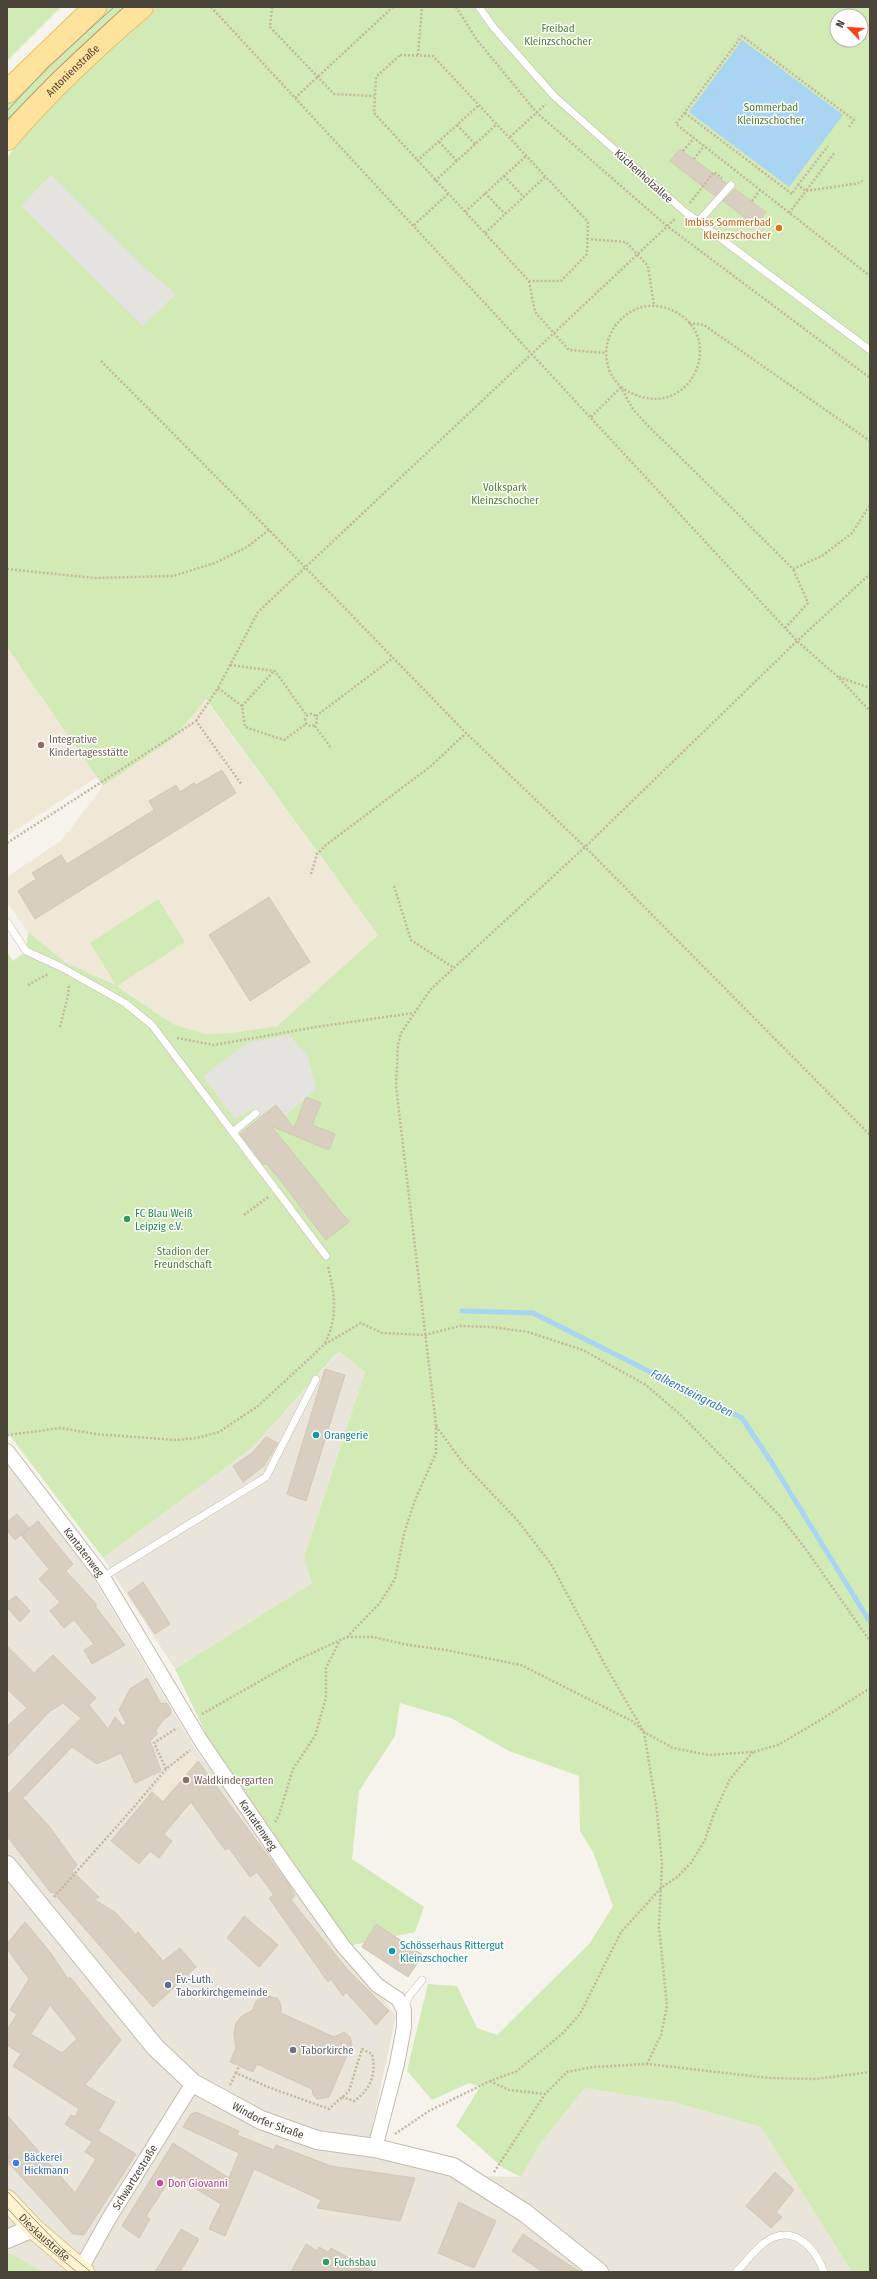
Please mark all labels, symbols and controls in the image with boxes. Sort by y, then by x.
north arrow [829,8,869,48]
text: N [833,18,848,30]
park label: Freibad Kleinzschocher [524,22,592,48]
street label: Antonienstraße [43,42,102,99]
park label: Sommerbad Kleinzschocher [737,101,805,127]
street label: Küchenholzallee [612,147,675,206]
place label: Imbiss Sommerbad Kleinzschocher [685,216,771,242]
marker: Imbiss Sommerbad Kleinzschocher [774,223,784,233]
park label: Volkspark Kleinzschocher [471,481,539,507]
place label: Integrative Kindertagesstätte [49,733,128,759]
marker: Integrative Kindertagesstätte [36,740,46,750]
place label: FC Blau Weiß Leipzig e.V. [135,1207,193,1233]
marker: FC Blau Weiß Leipzig e.V. [122,1214,132,1224]
park label: Stadion der Freundschaft [154,1245,213,1271]
water label: Falkensteingraben [649,1366,735,1420]
place label: Orangerie [324,1429,368,1442]
marker: Orangerie [311,1430,321,1440]
street label: Kantatenweg [61,1525,107,1580]
place label: Waldkindergarten [194,1774,274,1787]
marker: Waldkindergarten [181,1775,191,1785]
street label: Kantatenweg [236,1797,280,1854]
place label: Schösserhaus Rittergut Kleinzschocher [400,1939,504,1965]
marker: Schösserhaus Rittergut Kleinzschocher [387,1946,397,1956]
place label: Ev.-Luth. Taborkirchgemeinde [176,1973,268,1999]
marker: Ev.-Luth. Taborkirchgemeinde [163,1980,173,1990]
place label: Taborkirche [301,2044,354,2057]
marker: Taborkirche [288,2045,298,2055]
street label: Windorfer Straße [230,2100,305,2142]
street label: Schwartzestraße [110,2142,160,2212]
place label: Bäckerei Hickmann [24,2151,69,2177]
marker: Bäckerei Hickmann [11,2158,21,2168]
place label: Don Giovanni [168,2177,228,2190]
marker: Don Giovanni [155,2178,165,2188]
street label: Dieskaustraße [16,2211,72,2264]
place label: Fuchsbau [334,2256,376,2269]
marker: Fuchsbau [321,2257,331,2267]

